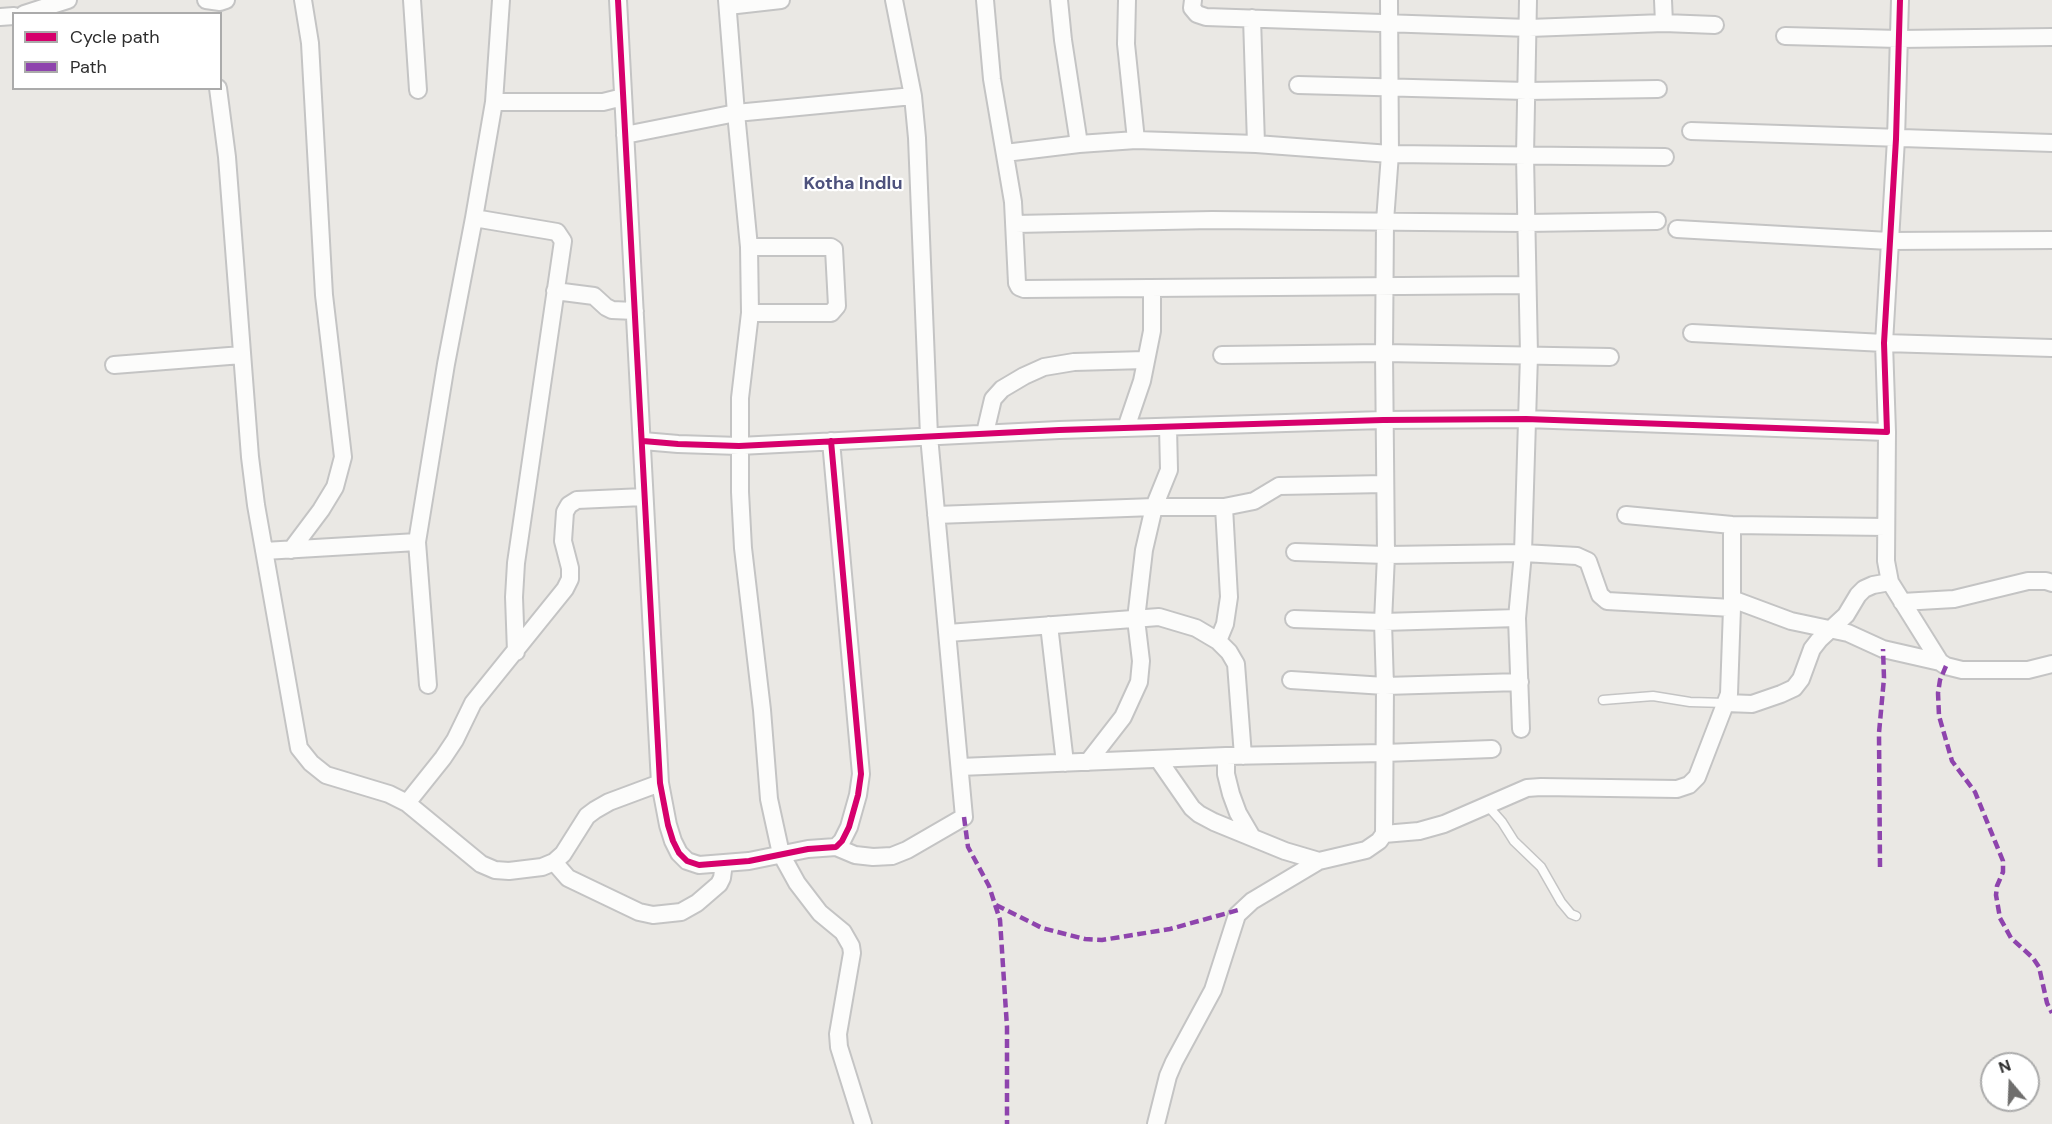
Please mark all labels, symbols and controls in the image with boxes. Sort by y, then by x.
legend [12,12,222,90]
text: Cycle path [70,25,160,49]
text: Path [70,55,107,79]
district label: Kotha Indlu [804,173,902,195]
north arrow [1980,1052,2040,1112]
text: N [1996,1055,2014,1078]

